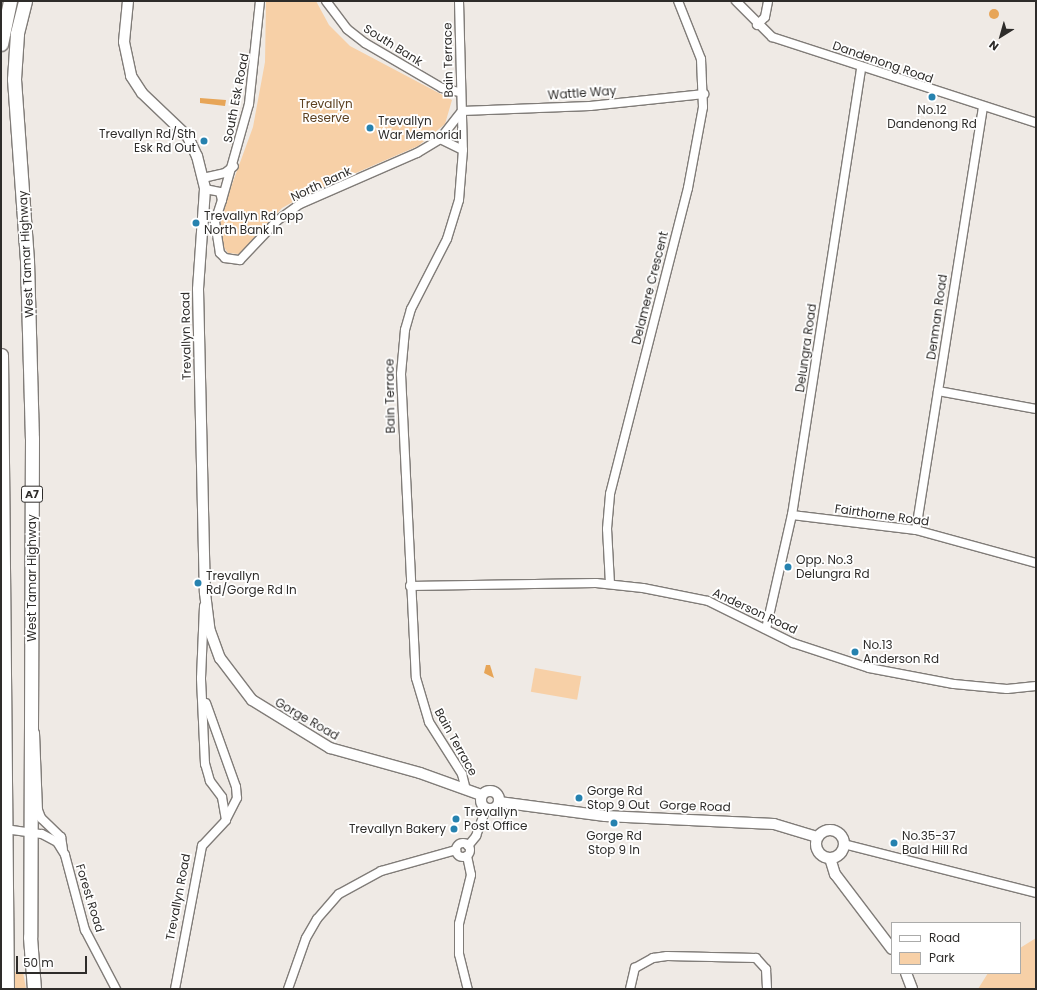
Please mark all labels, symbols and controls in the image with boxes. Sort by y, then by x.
north arrow [981,16,1021,56]
street label: South Bank [361,21,425,69]
street label: Bain Terrace [440,22,456,98]
text: N [986,37,1002,54]
street label: Dandenong Road [831,38,935,86]
street label: South Esk Road [220,52,252,144]
street label: Wattle Way [547,83,617,103]
marker: No.12 Dandenong Rd [927,92,937,102]
park label: Trevallyn Reserve [299,97,353,125]
place label: No.12 Dandenong Rd [887,103,977,131]
place label: Trevallyn War Memorial [378,114,462,142]
marker: Trevallyn War Memorial [365,123,375,133]
place label: Trevallyn Rd/Sth Esk Rd Out [99,127,196,155]
marker: Trevallyn Rd/Sth Esk Rd Out [199,136,209,146]
street label: North Bank [288,164,354,204]
street label: West Tamar Highway [15,190,37,318]
place label: Trevallyn Rd opp North Bank In [204,209,303,237]
marker: Trevallyn Rd opp North Bank In [191,218,201,228]
street label: Delamere Crescent [629,230,671,346]
street label: Denman Road [924,273,950,361]
street label: Trevallyn Road [178,292,194,380]
street label: Delungra Road [793,303,819,393]
street label: Bain Terrace [382,358,398,434]
road number: A7 [21,485,43,503]
street label: Fairthorne Road [834,501,930,529]
street label: West Tamar Highway [25,514,39,642]
place label: Opp. No.3 Delungra Rd [796,553,870,581]
marker: Opp. No.3 Delungra Rd [783,562,793,572]
place label: Trevallyn Rd/Gorge Rd In [206,569,297,597]
marker: Trevallyn Rd/Gorge Rd In [193,578,203,588]
street label: Anderson Road [710,585,800,637]
place label: No.13 Anderson Rd [863,638,939,666]
marker: No.13 Anderson Rd [850,647,860,657]
street label: Gorge Road [272,695,342,743]
street label: Bain Terrace [432,706,480,778]
place label: Gorge Rd Stop 9 Out [587,784,650,812]
marker: Gorge Rd Stop 9 Out [574,793,584,803]
street label: Gorge Road [659,798,731,814]
place label: Trevallyn Post Office [464,805,527,833]
marker: Trevallyn Post Office [451,814,461,824]
marker: Gorge Rd Stop 9 In [609,818,619,828]
place label: Trevallyn Bakery [349,822,446,836]
marker: Trevallyn Bakery [449,824,459,834]
place label: Gorge Rd Stop 9 In [586,829,642,857]
place label: No.35-37 Bald Hill Rd [902,829,968,857]
marker: No.35-37 Bald Hill Rd [889,838,899,848]
street label: Trevallyn Road [163,852,193,942]
street label: Forest Road [73,862,107,934]
legend [891,922,1021,974]
text: Road [929,929,960,946]
scale bar [18,948,89,974]
text: Park [929,949,955,966]
text: 50 m [23,954,54,971]

